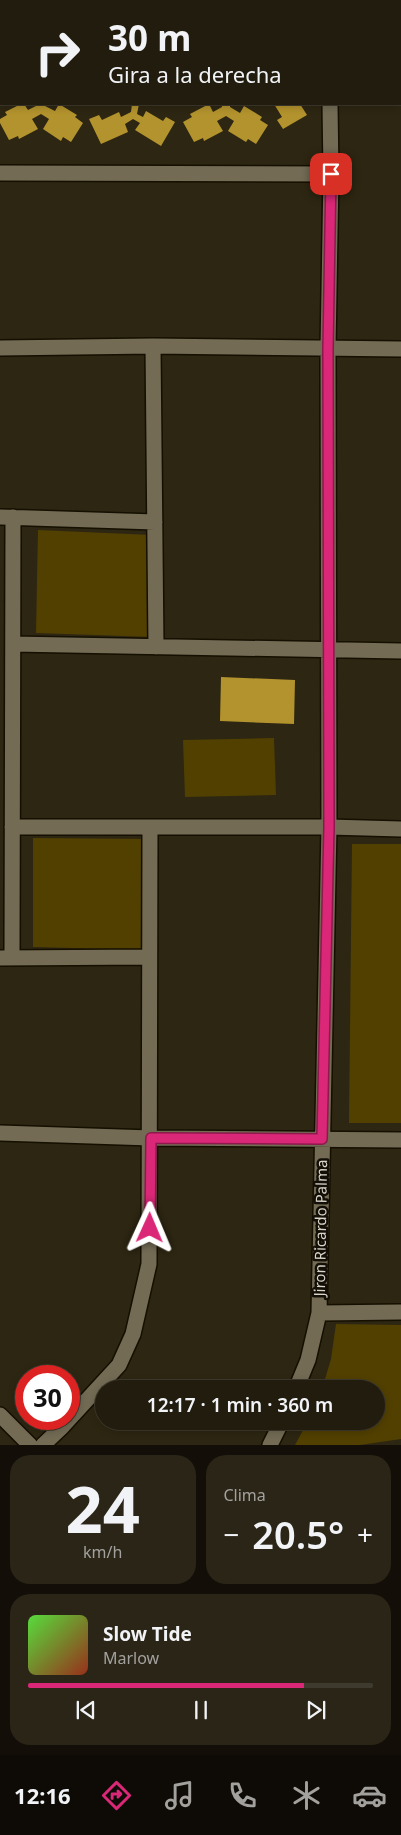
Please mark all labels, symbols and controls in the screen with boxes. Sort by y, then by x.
text: 30 m [108,14,191,61]
icon: right [25,20,90,85]
text: Gira a la derecha [108,59,282,89]
pin [310,153,352,195]
icon: arrive [317,160,345,188]
street label: Jiron Ricardo Palma [309,1159,331,1299]
position arrow [123,1201,175,1253]
speed limit sign: 30 [15,1365,80,1430]
text: 12:17 · 1 min · 360 m [147,1392,333,1418]
text: 24 [66,1464,140,1552]
text: Clima [224,1484,266,1506]
text: 20.5° [252,1508,344,1560]
text: − [224,1515,240,1553]
text: + [357,1515,373,1553]
text: km/h [83,1541,122,1563]
text: Slow Tide [103,1621,192,1647]
text: Marlow [103,1647,159,1669]
icon: previous [72,1696,100,1724]
icon: pause [187,1696,215,1724]
icon: next [302,1696,330,1724]
icon: directions [99,1778,134,1813]
icon: music [162,1778,197,1813]
icon: phone [225,1778,260,1813]
icon: climate [289,1778,324,1813]
icon: car [352,1778,387,1813]
text: 12:16 [14,1780,71,1810]

